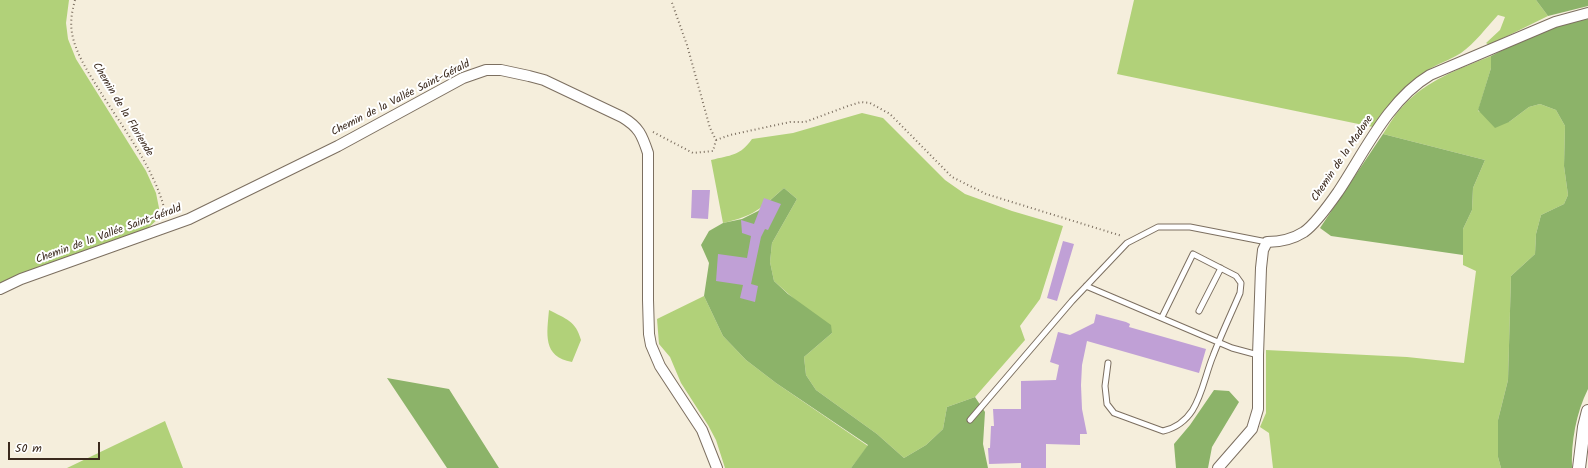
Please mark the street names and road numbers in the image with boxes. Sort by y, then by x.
street label: Chemin de la Vallée Saint-Gérald [329,58,473,140]
street label: Chemin de la Floriende [89,61,155,159]
street label: Chemin de la Madone [1309,113,1377,205]
street label: Chemin de la Vallée Saint-Gérald [34,202,184,268]

